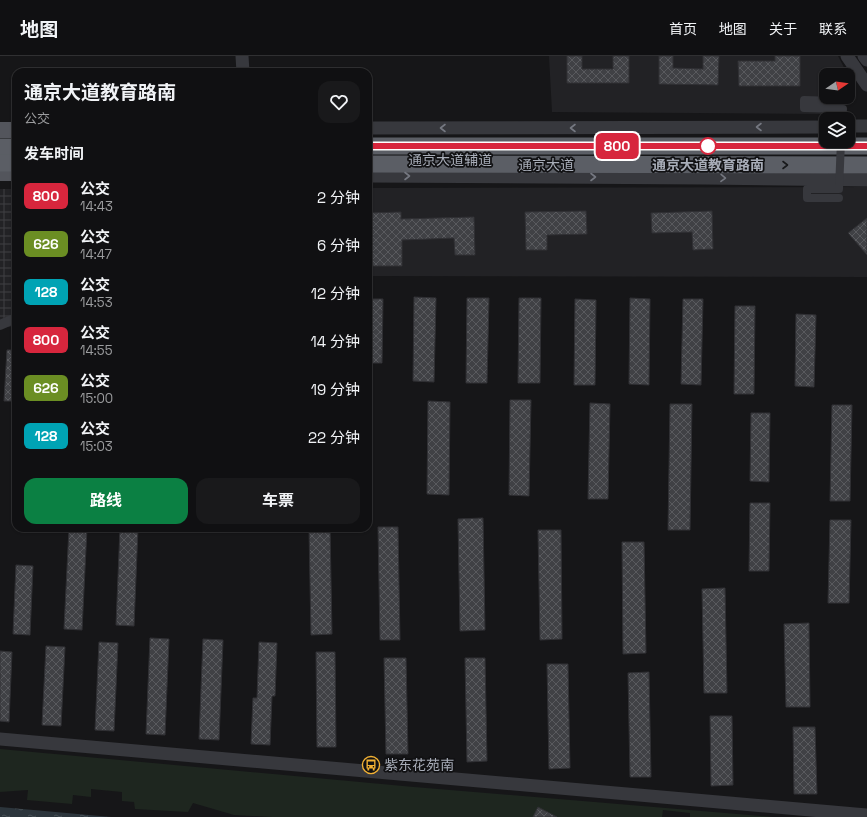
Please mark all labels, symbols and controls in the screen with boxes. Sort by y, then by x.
text: 地图 [20,17,58,42]
text: 首页 [669,20,697,38]
text: 地图 [719,20,747,38]
text: 关于 [769,20,797,38]
text: 联系 [819,20,847,38]
north arrow [819,68,855,104]
map controls [819,68,855,148]
text: 通京大道教育路南 [24,80,176,105]
button: heart [318,81,360,123]
text: 公交 [24,110,50,127]
button: layers [819,112,855,148]
one-way arrow [756,123,762,131]
one-way arrow [440,124,446,132]
one-way arrow [570,124,576,132]
line badge: 800 [594,133,640,159]
text: 800 [604,137,630,155]
marker: 通京大道教育路南 [699,137,717,155]
text: 发车时间 [24,144,84,163]
street label: 通京大道辅道 [408,151,492,169]
street label: 通京大道 [518,156,574,174]
place label: 通京大道教育路南 [652,156,764,174]
one-way arrow [782,161,788,169]
one-way arrow [404,172,410,180]
one-way arrow [590,173,596,181]
one-way arrow [720,174,726,182]
text: 公交 [80,179,110,198]
text: 800 [33,187,59,205]
text: 2 分钟 [317,188,360,207]
text: 14:43 [80,198,113,215]
text: 公交 [80,227,110,246]
text: 626 [33,235,59,253]
text: 6 分钟 [317,236,360,255]
text: 14:47 [80,246,112,263]
text: 公交 [80,275,110,294]
text: 128 [34,283,58,301]
text: 12 分钟 [311,284,360,303]
text: 14:53 [80,294,113,311]
text: 公交 [80,323,110,342]
text: 800 [33,331,59,349]
text: 14 分钟 [310,332,360,351]
text: 14:55 [80,342,112,359]
text: 公交 [80,371,110,390]
text: 626 [33,379,59,397]
text: 19 分钟 [311,380,360,399]
text: 15:00 [80,390,113,407]
text: 公交 [80,419,110,438]
text: 128 [34,427,58,445]
text: 22 分钟 [308,428,360,447]
text: 15:03 [80,438,113,455]
button: 路线 [24,478,188,524]
button: 车票 [196,478,360,524]
bus stop icon: 紫东花苑南 [361,755,381,775]
place label: 紫东花苑南 [384,756,454,774]

